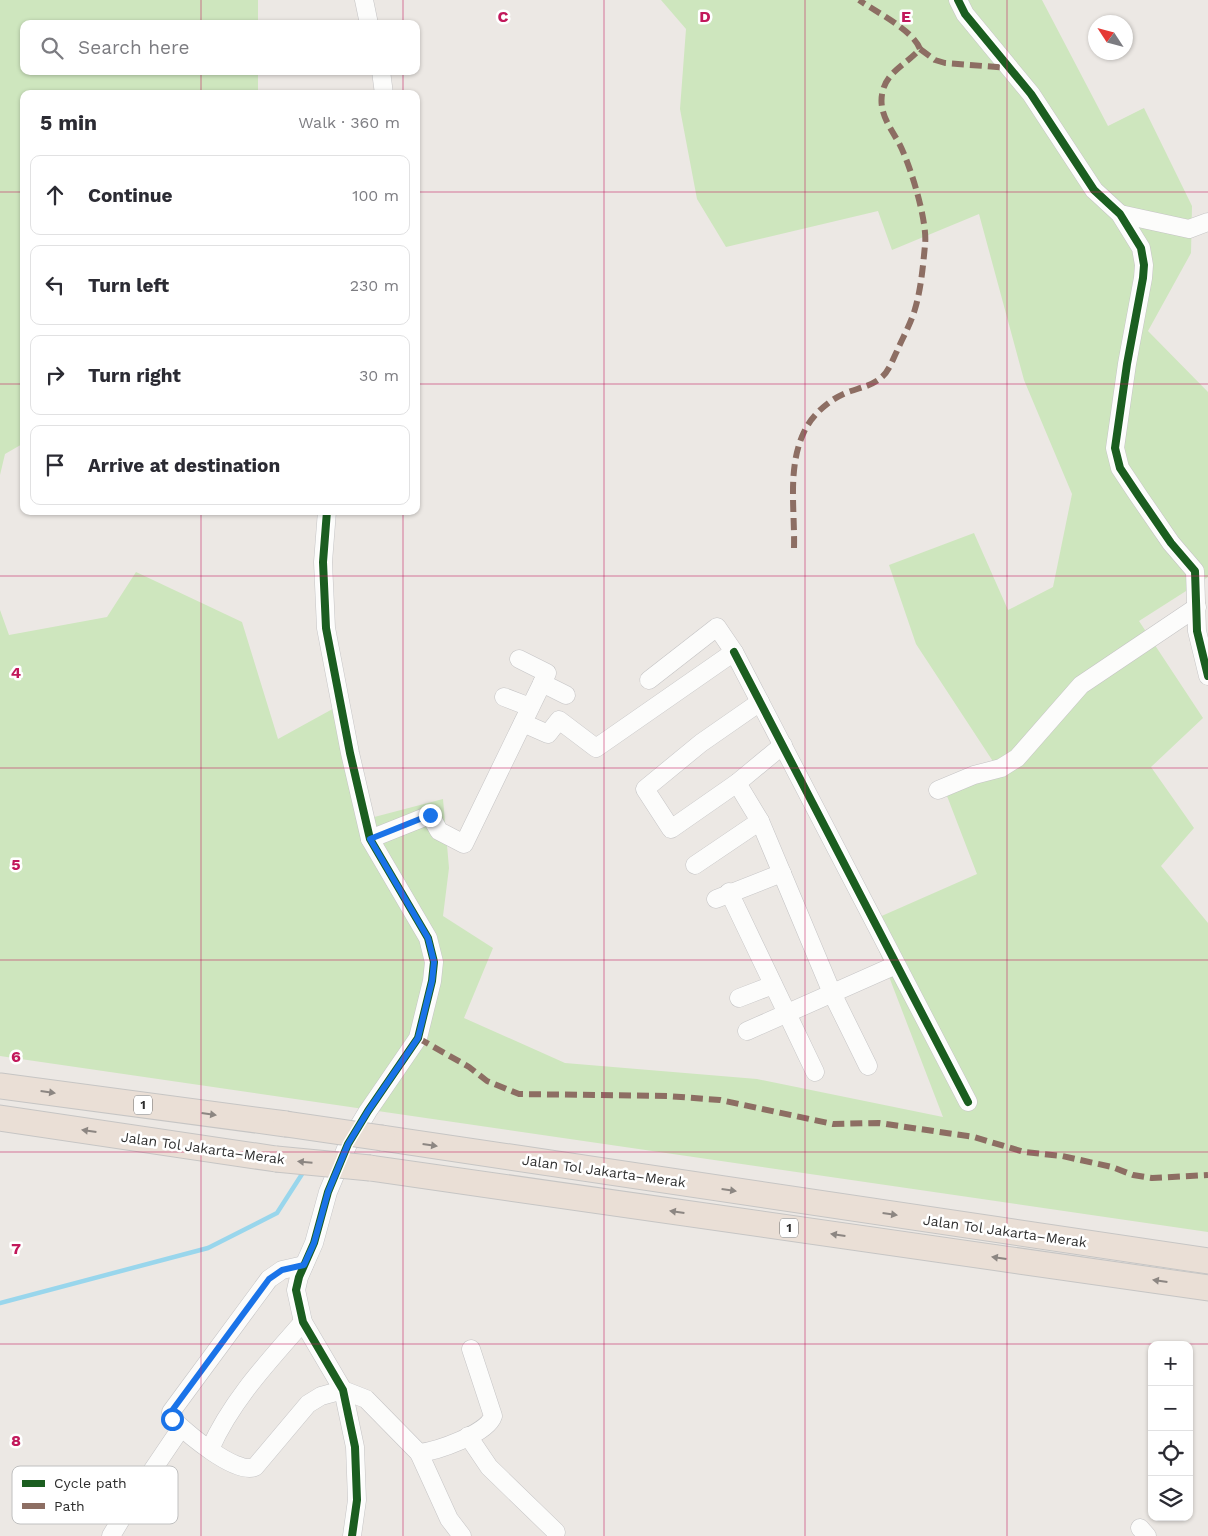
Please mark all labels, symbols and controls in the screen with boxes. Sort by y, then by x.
text: C [498,7,509,26]
text: D [699,7,711,26]
text: E [901,7,911,26]
north arrow [1088,15,1133,60]
search box [20,20,420,75]
icon: search [38,34,66,62]
text: Search here [78,36,189,59]
text: 5 min [40,110,97,135]
text: Walk · 360 m [298,113,400,132]
icon: ahead [41,181,69,209]
text: Continue [88,184,172,207]
text: 100 m [352,186,399,205]
icon: left [41,271,69,299]
text: Turn left [88,274,169,297]
text: 230 m [350,276,399,295]
icon: right [41,361,69,389]
text: Turn right [88,364,181,387]
text: 30 m [359,366,399,385]
icon: arrive [41,451,69,479]
text: Arrive at destination [88,454,280,477]
text: 4 [11,663,21,682]
route end [419,804,442,827]
text: 5 [11,855,21,874]
text: 6 [11,1047,21,1066]
one-way arrow [41,1088,57,1096]
road number: 1 [134,1096,152,1114]
one-way arrow [202,1110,218,1118]
one-way arrow [81,1127,97,1135]
street label: Jalan Tol Jakarta–Merak [120,1129,286,1167]
one-way arrow [422,1142,438,1150]
street label: Jalan Tol Jakarta–Merak [521,1152,687,1190]
one-way arrow [297,1158,313,1166]
one-way arrow [722,1186,738,1194]
one-way arrow [669,1208,685,1216]
one-way arrow [882,1210,898,1218]
street label: Jalan Tol Jakarta–Merak [922,1212,1088,1250]
road number: 1 [780,1218,798,1238]
one-way arrow [830,1231,846,1239]
text: 7 [11,1239,21,1258]
one-way arrow [991,1254,1007,1262]
one-way arrow [1151,1277,1167,1285]
map controls [1148,1341,1193,1521]
button: + [1148,1341,1193,1386]
button: − [1148,1386,1193,1431]
route start [161,1408,184,1431]
text: 8 [11,1431,21,1450]
button: locate [1148,1431,1193,1476]
legend [12,1466,178,1524]
text: Cycle path [54,1475,127,1491]
button: layers [1148,1476,1193,1521]
text: Path [54,1498,85,1514]

